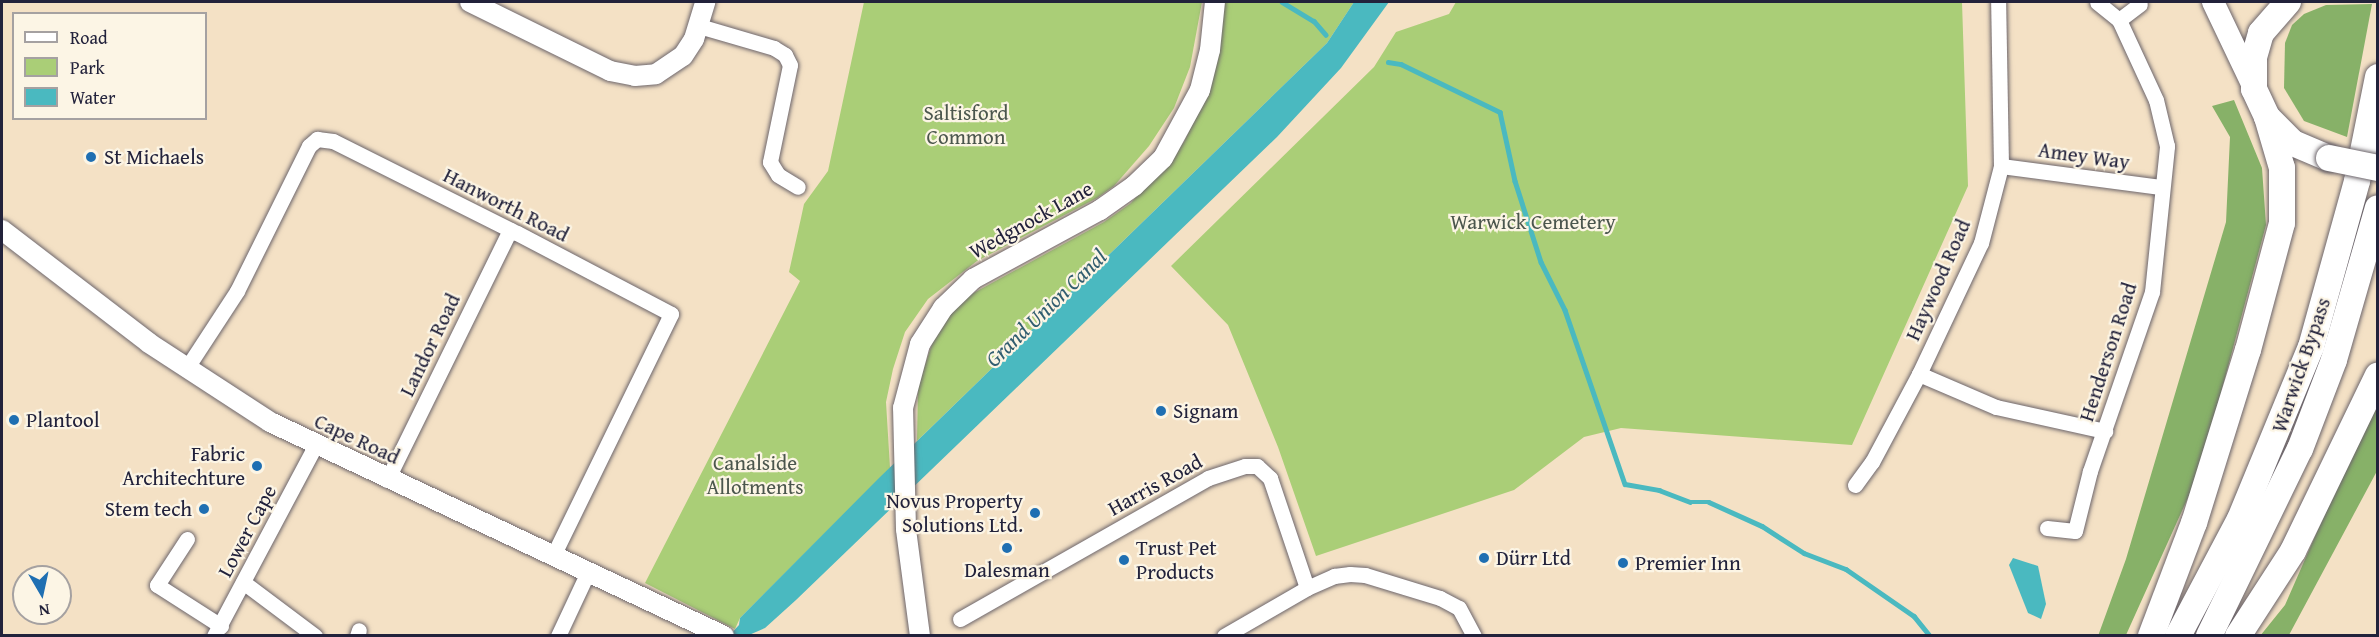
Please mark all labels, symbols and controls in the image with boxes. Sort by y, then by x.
legend [12,12,207,120]
text: Road [70,24,108,51]
text: Park [70,54,105,81]
text: Water [70,84,115,111]
park label: Saltisford Common [924,100,1008,150]
street label: Amey Way [2037,137,2131,175]
place label: St Michaels [104,144,204,170]
marker: St Michaels [82,148,100,166]
street label: Hanworth Road [439,163,573,247]
street label: Wedgnock Lane [965,176,1097,264]
park label: Warwick Cemetery [1450,209,1616,235]
street label: Haywood Road [1900,215,1976,345]
water label: Grand Union Canal [980,244,1112,372]
street label: Henderson Road [2074,279,2142,425]
street label: Landor Road [394,290,466,400]
street label: Warwick Bypass [2266,294,2336,436]
place label: Signam [1173,398,1238,424]
marker: Signam [1154,404,1168,418]
place label: Plantool [26,407,100,433]
street label: Cape Road [310,408,404,470]
marker: Plantool [7,413,21,427]
place label: Fabric Architechture [122,441,245,491]
street label: Harris Road [1103,449,1207,521]
park label: Canalside Allotments [706,450,804,500]
marker: Fabric Architechture [250,459,264,473]
street label: Lower Cape [212,481,282,581]
place label: Novus Property Solutions Ltd. [886,488,1023,538]
place label: Stem tech [105,496,192,522]
marker: Stem tech [197,502,211,516]
marker: Novus Property Solutions Ltd. [1028,506,1042,520]
place label: Trust Pet Products [1136,535,1217,585]
marker: Dalesman [1000,541,1014,555]
place label: Dürr Ltd [1496,545,1571,571]
place label: Premier Inn [1635,550,1741,576]
marker: Dürr Ltd [1477,551,1491,565]
marker: Trust Pet Products [1117,553,1131,567]
marker: Premier Inn [1616,556,1630,570]
place label: Dalesman [964,557,1050,583]
north arrow [12,565,72,625]
text: N [37,598,52,623]

